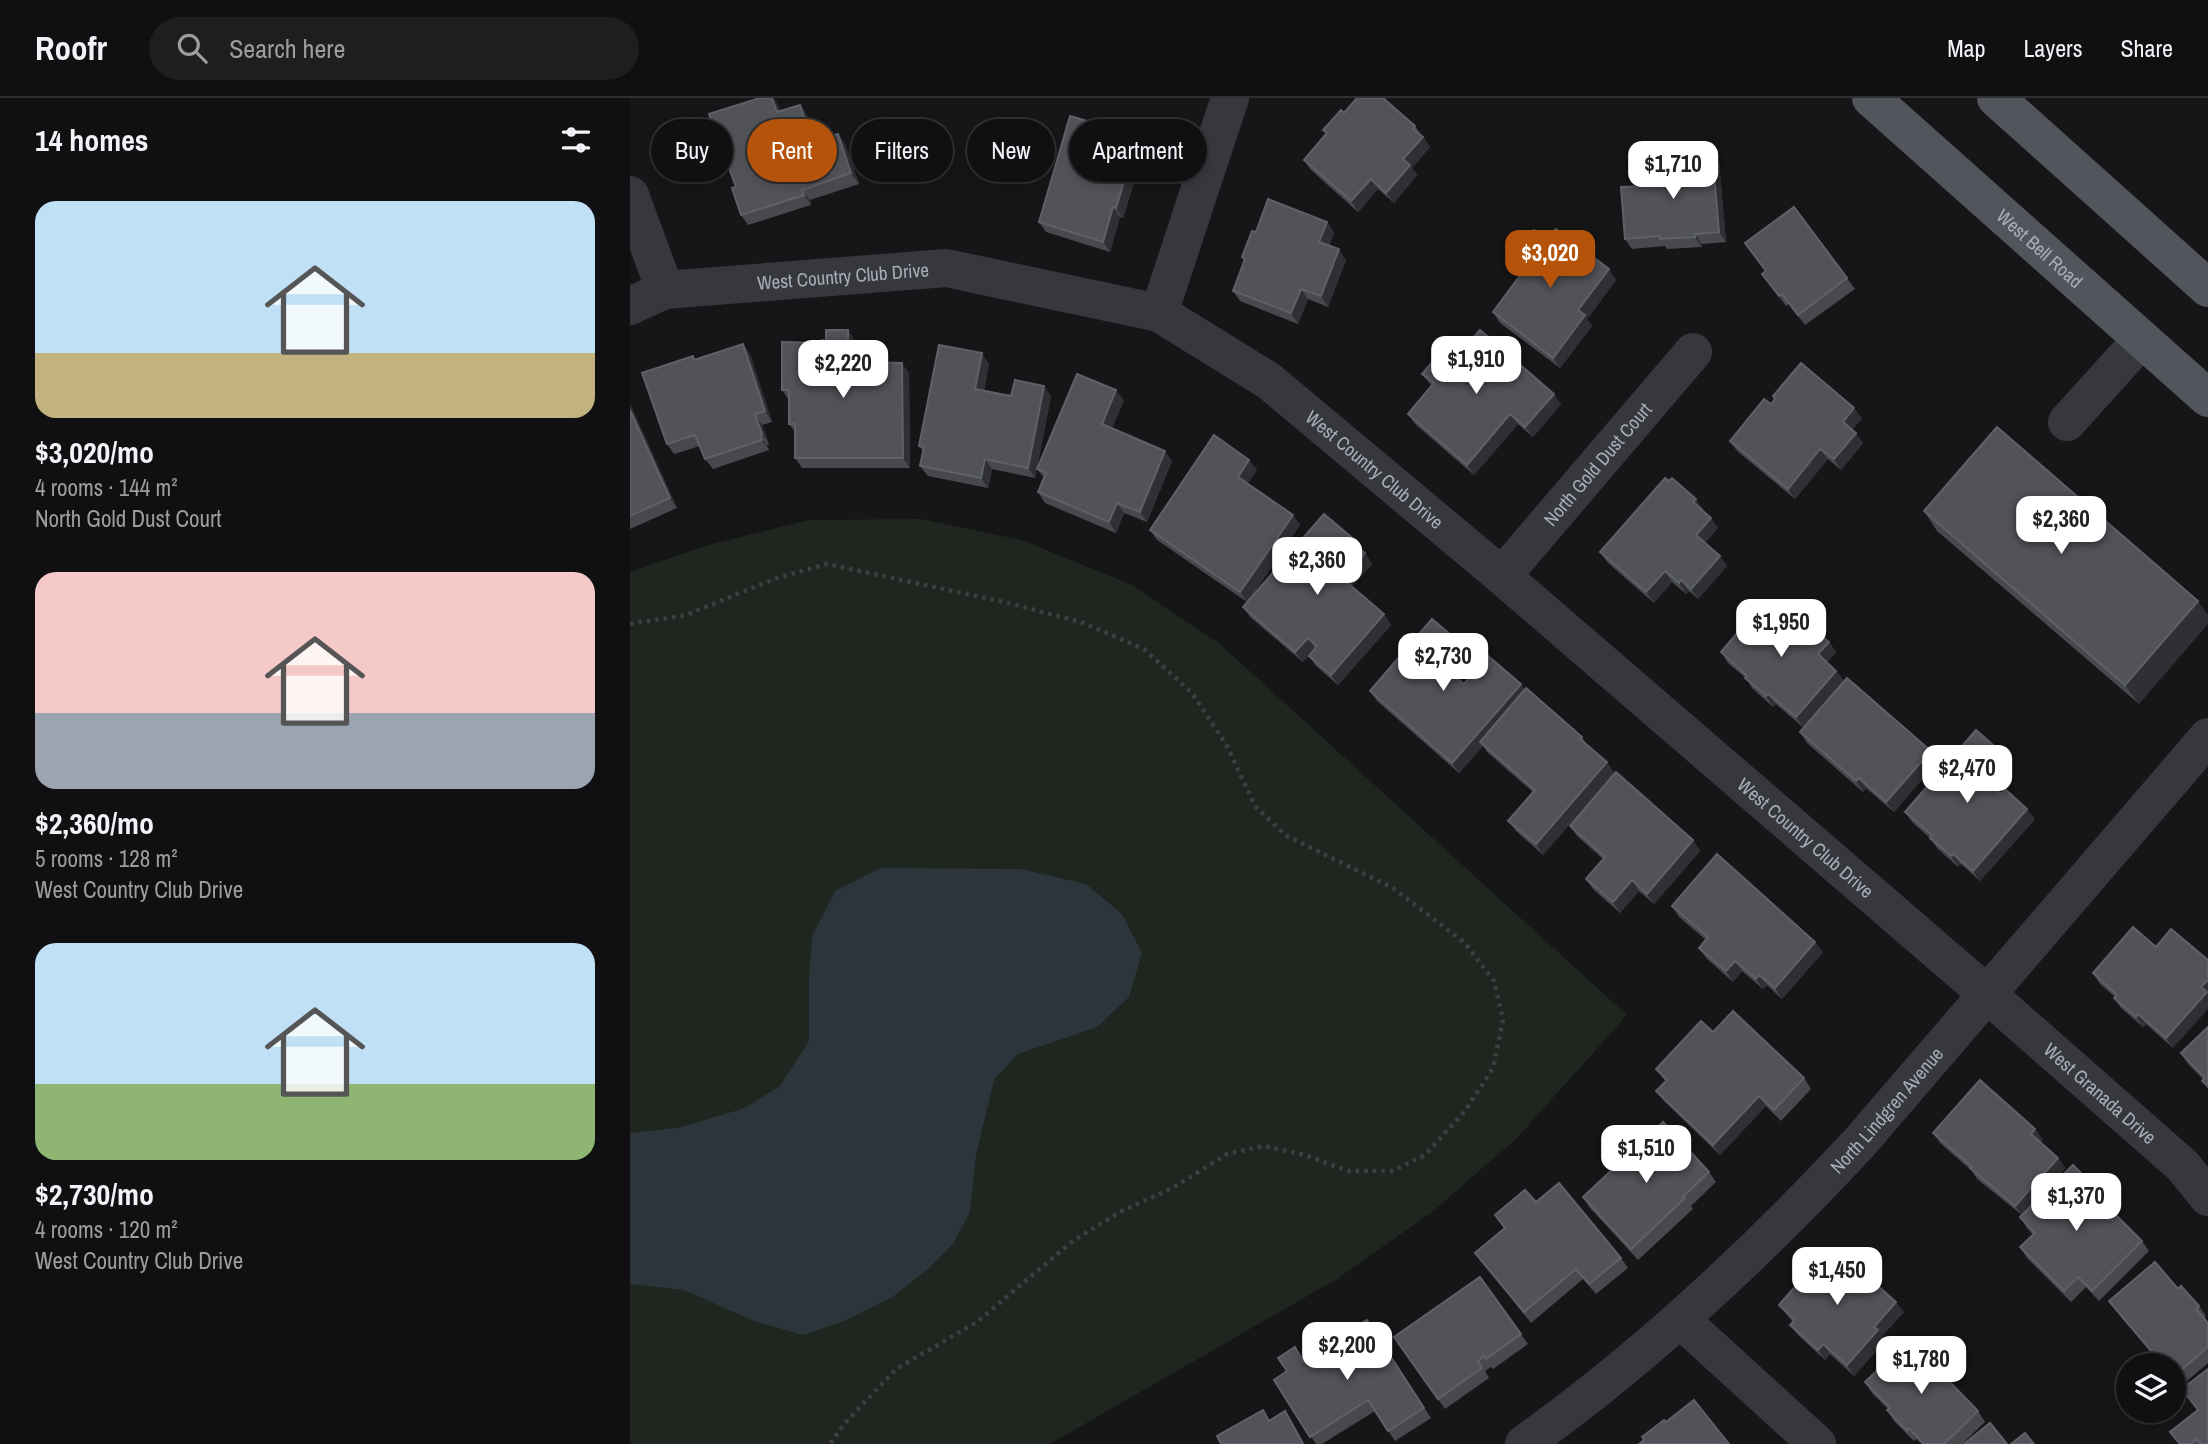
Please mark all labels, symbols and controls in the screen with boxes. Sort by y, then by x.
search box [149,17,639,80]
text: Roofr [35,26,107,70]
icon: search [173,29,211,67]
text: Search here [229,31,345,66]
text: Map [1947,32,1985,64]
text: Layers [2023,32,2082,64]
text: Share [2120,32,2173,64]
chip: Buy [651,119,733,182]
chip: Rent [747,119,837,182]
chip: Filters [851,119,953,182]
chip: New [967,119,1055,182]
chip: Apartment [1069,119,1207,182]
text: 14 homes [35,120,149,160]
icon: filters [557,121,595,159]
pin: $1,710 [1616,141,1730,201]
text: $1,710 [1644,148,1702,179]
street label: West Bell Road [1991,203,2088,294]
pin: $3,020 [1493,230,1607,290]
text: $3,020 [1521,237,1579,268]
icon: home [252,247,378,373]
street label: West Country Club Drive [756,256,930,296]
pin: $1,910 [1419,336,1533,396]
pin: $2,220 [786,341,900,400]
text: $1,910 [1447,343,1505,374]
text: $2,220 [814,347,872,378]
street label: North Gold Dust Court [1537,397,1658,531]
street label: West Country Club Drive [1300,404,1449,535]
text: $3,020/mo [35,432,154,472]
text: 4 rooms · 144 m² [35,472,178,503]
pin: $2,360 [2004,496,2118,556]
text: North Gold Dust Court [35,503,222,534]
text: $2,360 [2032,503,2090,534]
pin: $2,360 [1260,538,1374,597]
text: $2,360 [1288,544,1346,575]
pin: $1,950 [1724,600,1838,659]
text: $1,950 [1752,606,1810,637]
icon: home [252,618,378,744]
pin: $2,730 [1386,634,1500,693]
text: $2,730 [1414,640,1472,671]
pin: $2,470 [1910,746,2024,805]
text: $2,470 [1938,752,1996,783]
street label: West Country Club Drive [1732,772,1879,904]
text: $2,360/mo [35,803,154,843]
text: 5 rooms · 128 m² [35,843,178,874]
text: West Country Club Drive [35,874,243,905]
icon: home [252,989,378,1115]
street label: West Granada Drive [2038,1037,2162,1150]
street label: North Lindgren Avenue [1824,1041,1949,1179]
pin: $1,510 [1589,1126,1703,1185]
text: $1,510 [1617,1132,1675,1163]
text: $2,730/mo [35,1174,154,1214]
pin: $1,370 [2019,1174,2133,1233]
text: $1,370 [2047,1180,2105,1211]
text: 4 rooms · 120 m² [35,1214,178,1245]
text: West Country Club Drive [35,1245,243,1276]
pin: $1,450 [1780,1248,1894,1307]
text: $1,450 [1808,1254,1866,1285]
pin: $2,200 [1290,1322,1404,1382]
text: $2,200 [1318,1329,1376,1360]
pin: $1,780 [1864,1336,1978,1396]
text: $1,780 [1892,1343,1950,1374]
map controls [2116,1353,2186,1423]
button: layers [2116,1353,2186,1423]

